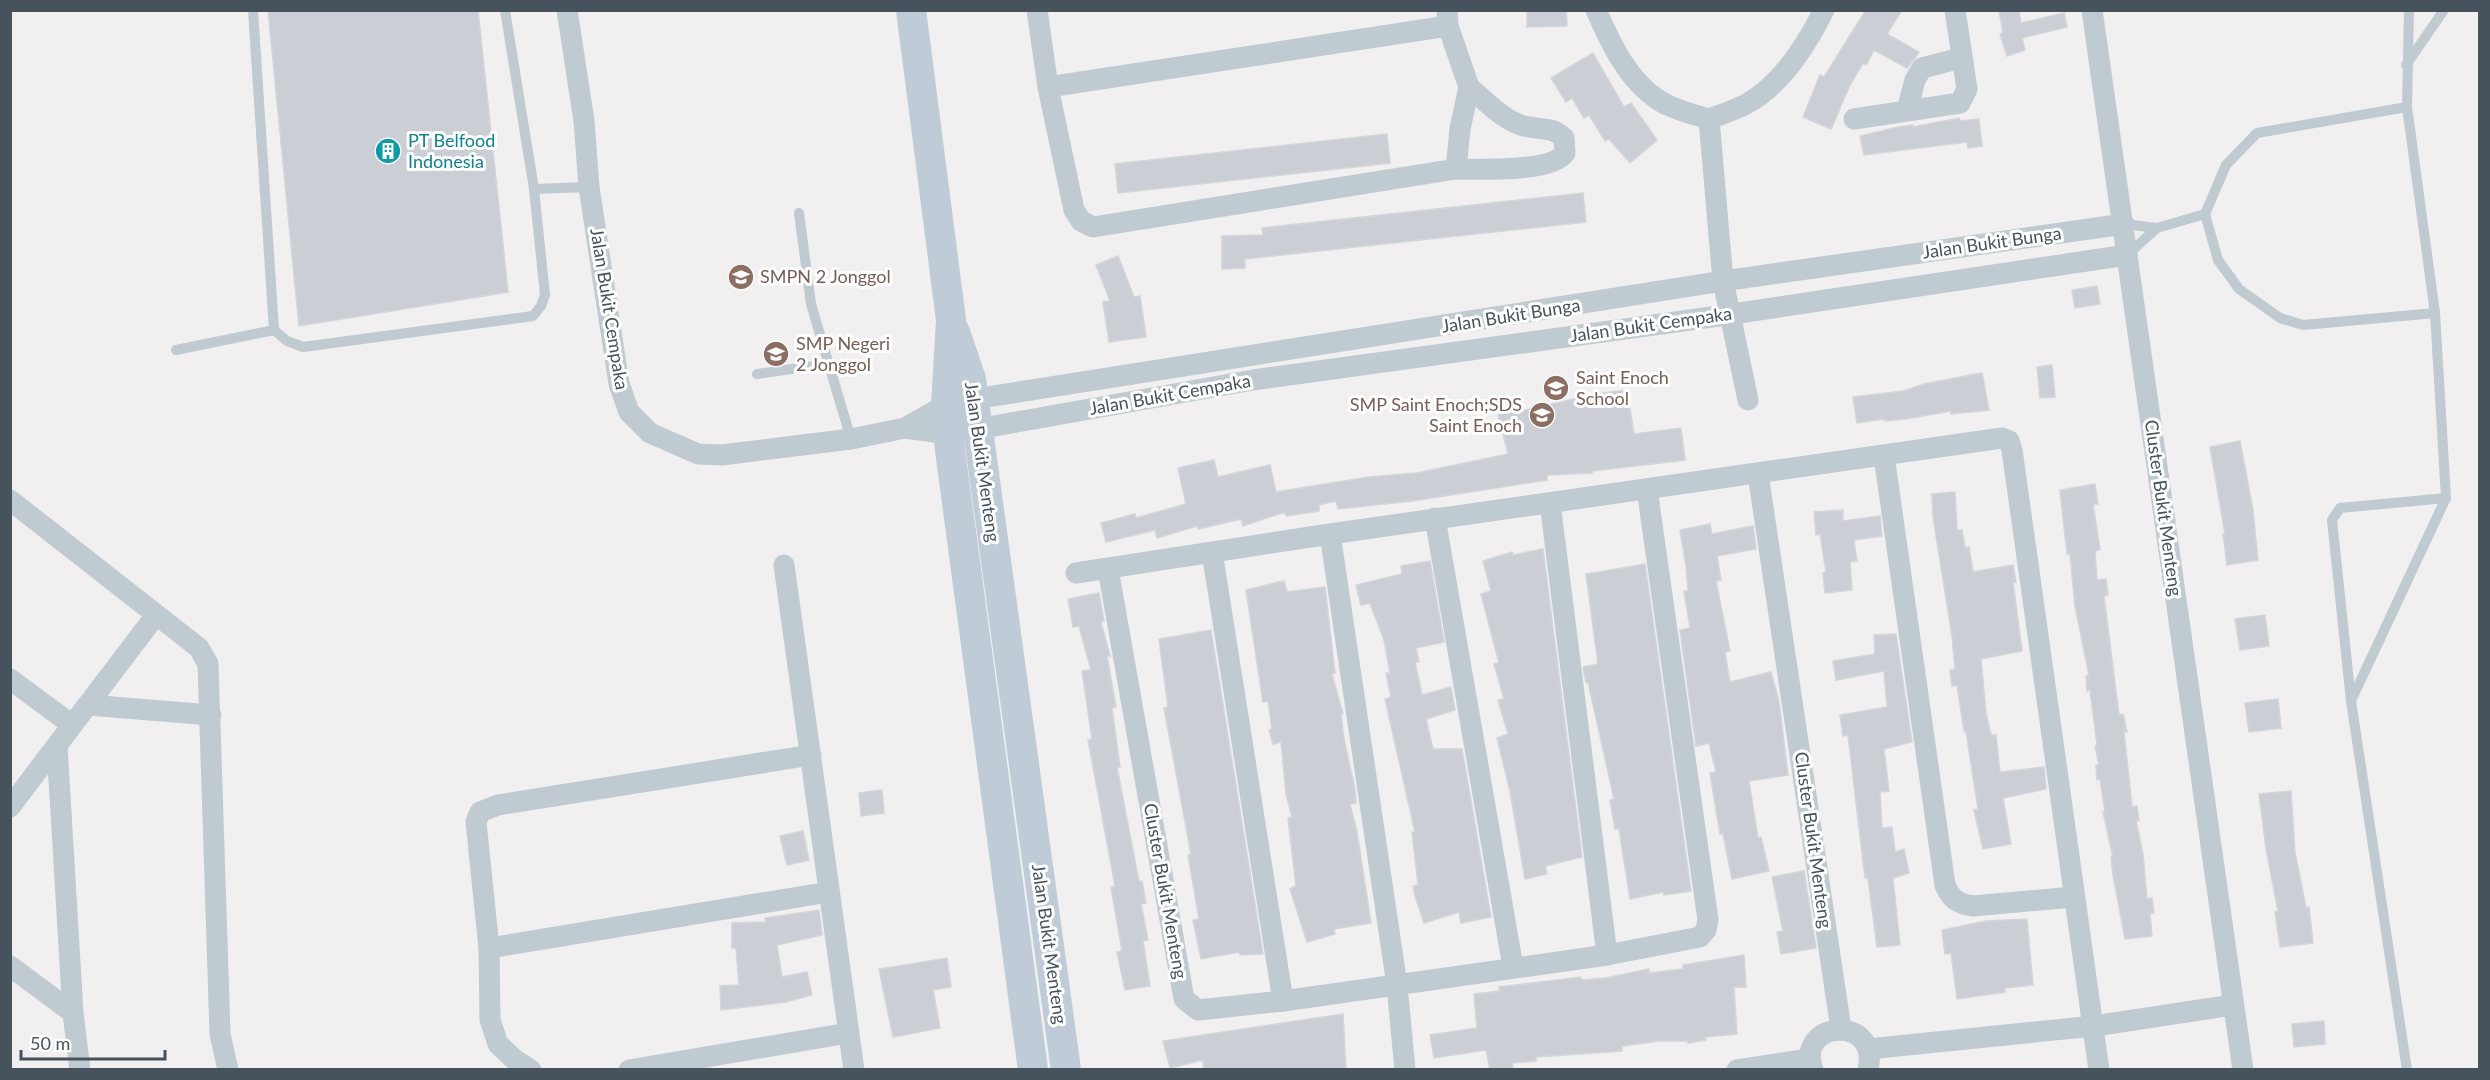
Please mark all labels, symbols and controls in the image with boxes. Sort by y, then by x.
place label: PT Belfood Indonesia [408,129,495,172]
building icon: PT Belfood Indonesia [373,136,403,166]
street label: Jalan Bukit Bunga [1921,221,2063,263]
street label: Jalan Bukit Cempaka [586,226,634,391]
school or university icon: SMPN 2 Jonggol [726,262,756,292]
place label: SMPN 2 Jonggol [760,265,891,287]
street label: Jalan Bukit Bunga [1440,293,1582,337]
street label: Jalan Bukit Cempaka [1568,302,1733,346]
place label: SMP Negeri 2 Jonggol [796,332,890,375]
school or university icon: SMP Negeri 2 Jonggol [761,339,791,369]
place label: Saint Enoch School [1576,366,1669,409]
street label: Jalan Bukit Cempaka [1087,369,1252,419]
school or university icon: Saint Enoch School [1541,373,1571,403]
street label: Jalan Bukit Menteng [961,381,1005,543]
place label: SMP Saint Enoch;SDS Saint Enoch [1350,393,1522,436]
school or university icon: SMP Saint Enoch;SDS Saint Enoch [1527,400,1557,430]
street label: Cluster Bukit Menteng [2141,418,2187,598]
street label: Cluster Bukit Menteng [1791,750,1837,930]
street label: Cluster Bukit Menteng [1140,801,1192,980]
street label: Jalan Bukit Menteng [1028,863,1072,1025]
scale bar [21,1023,165,1061]
text: 50 m [30,1032,70,1054]

